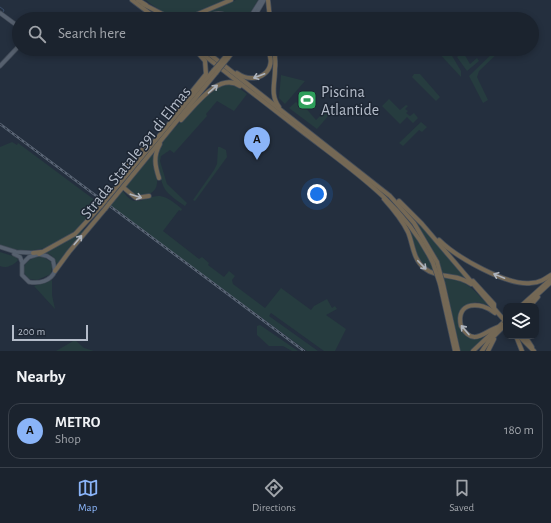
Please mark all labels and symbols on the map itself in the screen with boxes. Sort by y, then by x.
one-way arrow [253,72,265,80]
street label: Strada Statale 391 di Elmas [78,84,194,222]
one-way arrow [208,84,218,93]
place label: Piscina Atlantide [321,84,379,118]
sports icon: Piscina Atlantide [296,89,318,111]
pin: A [244,127,270,160]
your location [307,184,327,204]
one-way arrow [129,193,142,200]
one-way arrow [74,235,83,245]
one-way arrow [418,260,427,270]
one-way arrow [494,271,506,279]
scale bar [12,323,88,342]
one-way arrow [460,325,469,335]

